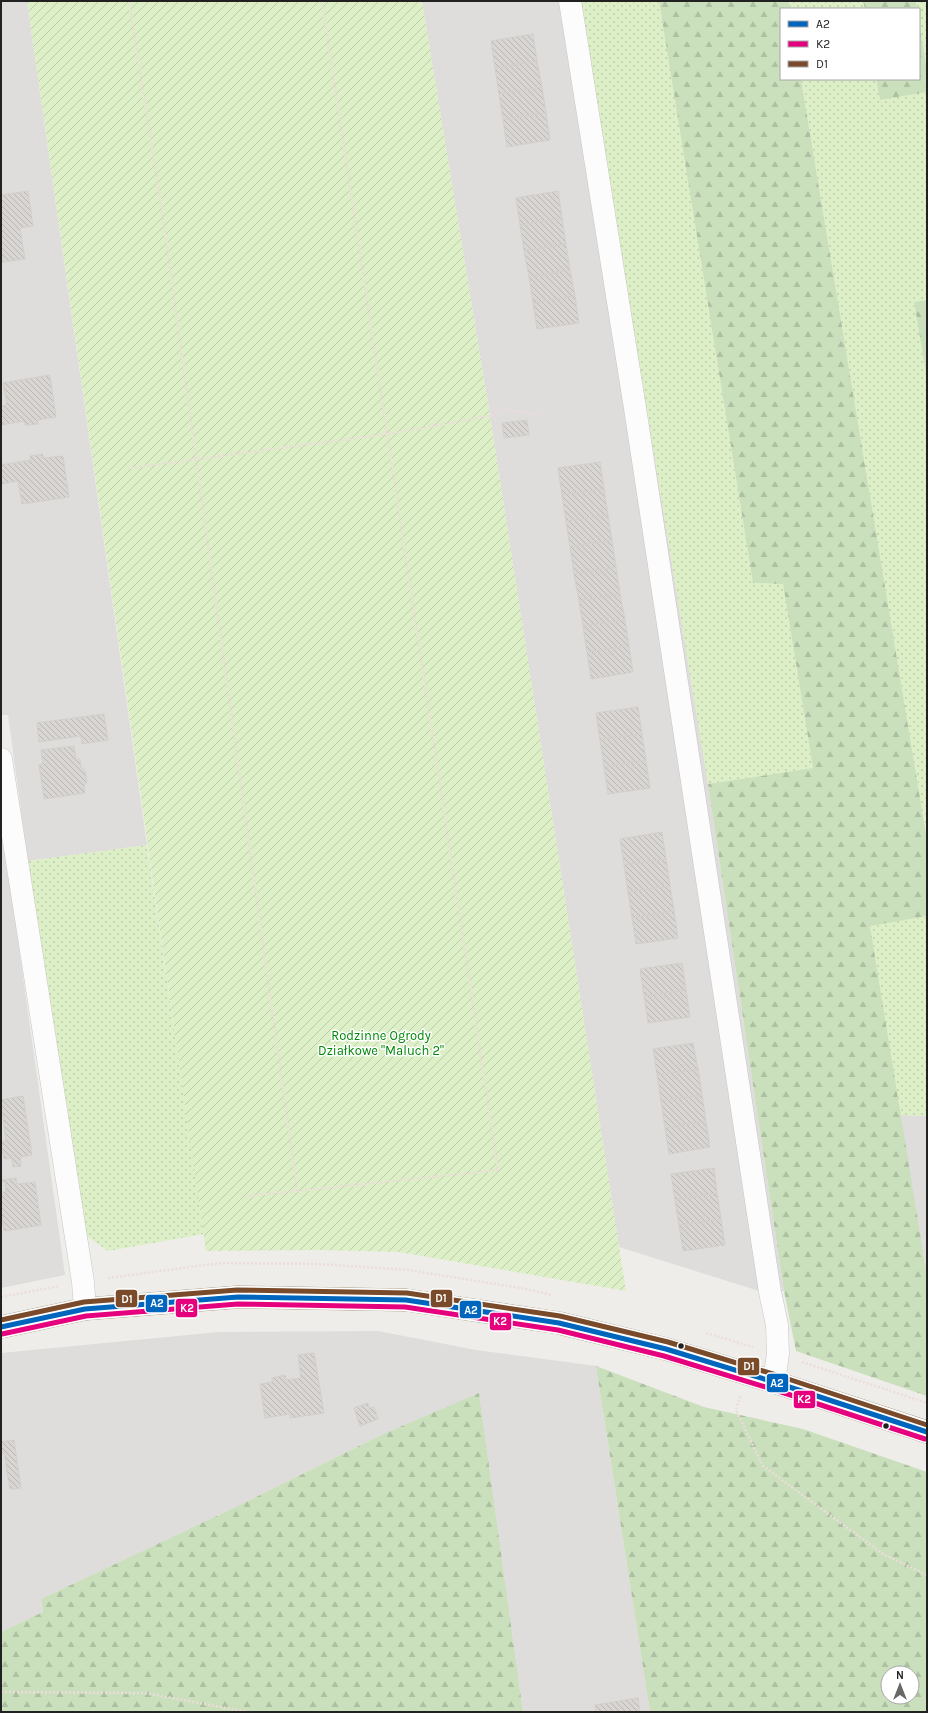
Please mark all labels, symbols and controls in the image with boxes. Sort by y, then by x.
legend [780,8,920,80]
text: A2 [816,17,830,31]
text: K2 [816,37,830,51]
text: D1 [816,57,828,71]
park label: Rodzinne Ogrody Działkowe "Maluch 2" [318,1028,444,1058]
line badge: D1 [115,1289,138,1308]
line badge: D1 [430,1289,453,1308]
text: D1 [435,1292,447,1305]
text: D1 [121,1293,133,1306]
line badge: A2 [145,1294,168,1313]
text: A2 [150,1297,164,1310]
line badge: K2 [175,1298,198,1318]
line badge: A2 [459,1300,482,1319]
text: K2 [180,1302,194,1315]
text: A2 [464,1304,478,1317]
line badge: K2 [489,1312,512,1331]
text: K2 [493,1315,507,1328]
unlabelled marker [676,1341,686,1351]
line badge: D1 [737,1357,760,1376]
text: D1 [743,1360,755,1373]
line badge: A2 [766,1373,789,1393]
text: A2 [770,1377,784,1390]
line badge: K2 [793,1390,816,1409]
text: K2 [797,1393,811,1406]
unlabelled marker [881,1421,891,1431]
north arrow [880,1665,920,1705]
text: N [896,1669,904,1682]

